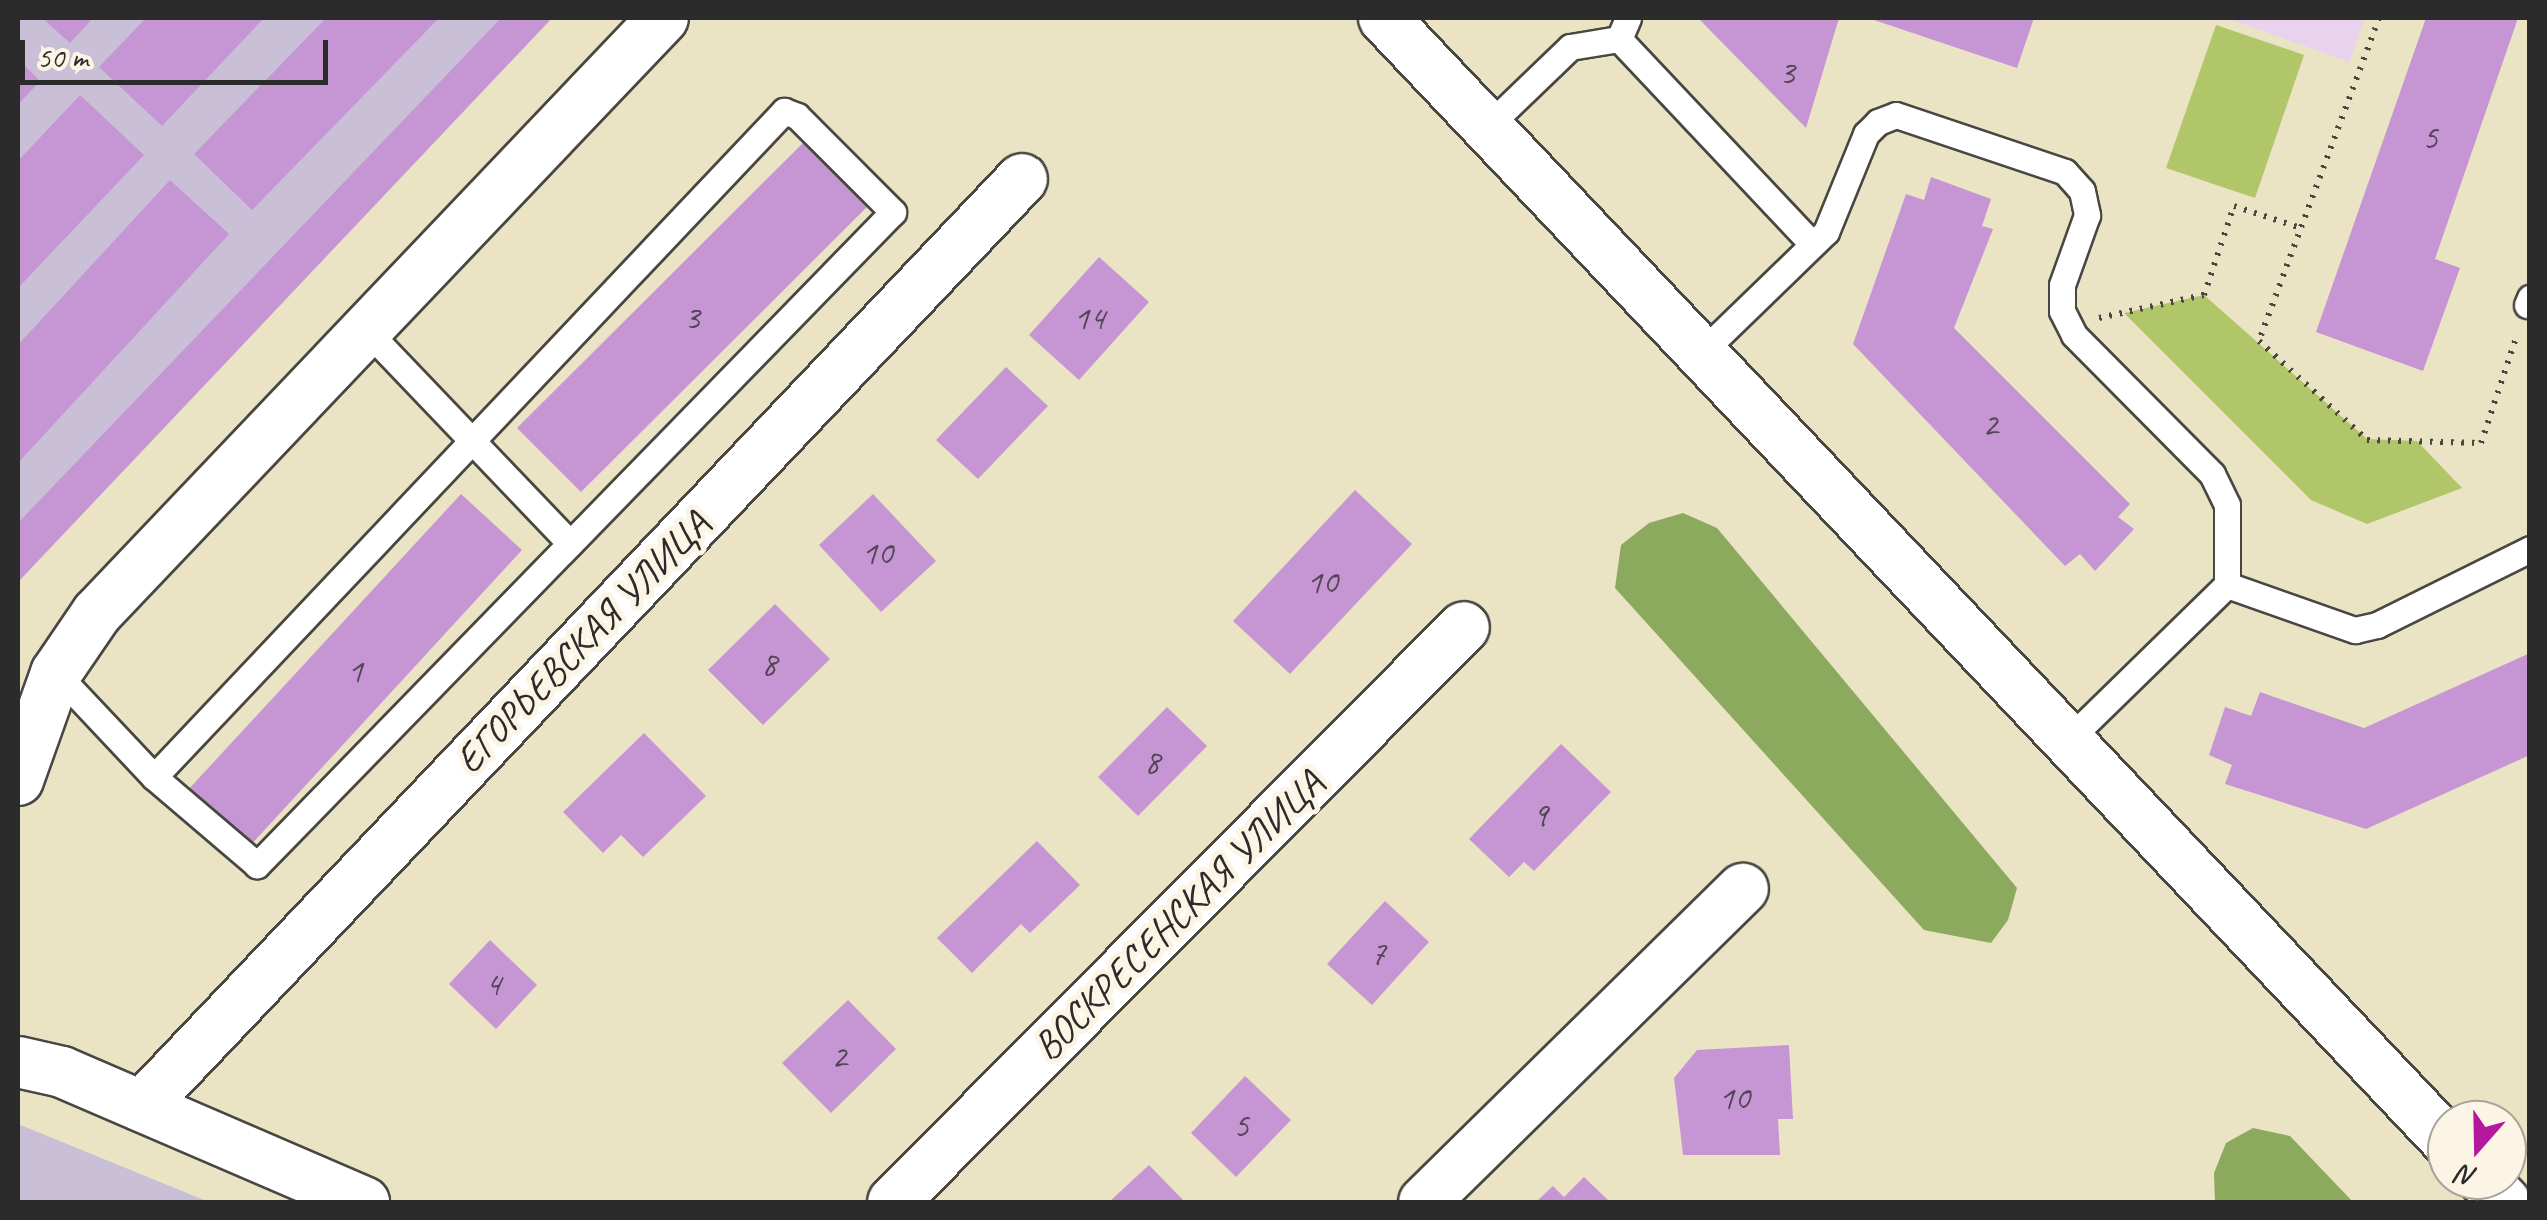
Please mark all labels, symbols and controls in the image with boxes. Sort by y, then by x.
scale bar [25,20,332,82]
text: 50 m [37,38,88,76]
house number: 3 [1779,52,1795,94]
house number: 5 [2422,117,2438,159]
house number: 3 [684,297,700,339]
house number: 14 [1073,297,1105,339]
house number: 2 [1982,403,1998,445]
street label: ЕГОРЬЕВСКАЯ УЛИЦА [445,502,719,782]
house number: 10 [861,532,893,574]
house number: 10 [1306,561,1338,603]
house number: 8 [761,643,777,685]
house number: 1 [347,650,363,692]
house number: 8 [1144,741,1160,783]
street label: ВОСКРЕСЕНСКАЯ УЛИЦА [1024,761,1332,1069]
house number: 9 [1532,794,1548,836]
house number: 7 [1370,932,1386,974]
house number: 4 [485,963,501,1005]
house number: 2 [831,1035,847,1077]
house number: 10 [1718,1077,1750,1119]
north arrow [2427,1100,2527,1200]
house number: 5 [1233,1105,1249,1147]
text: N [2453,1157,2481,1196]

